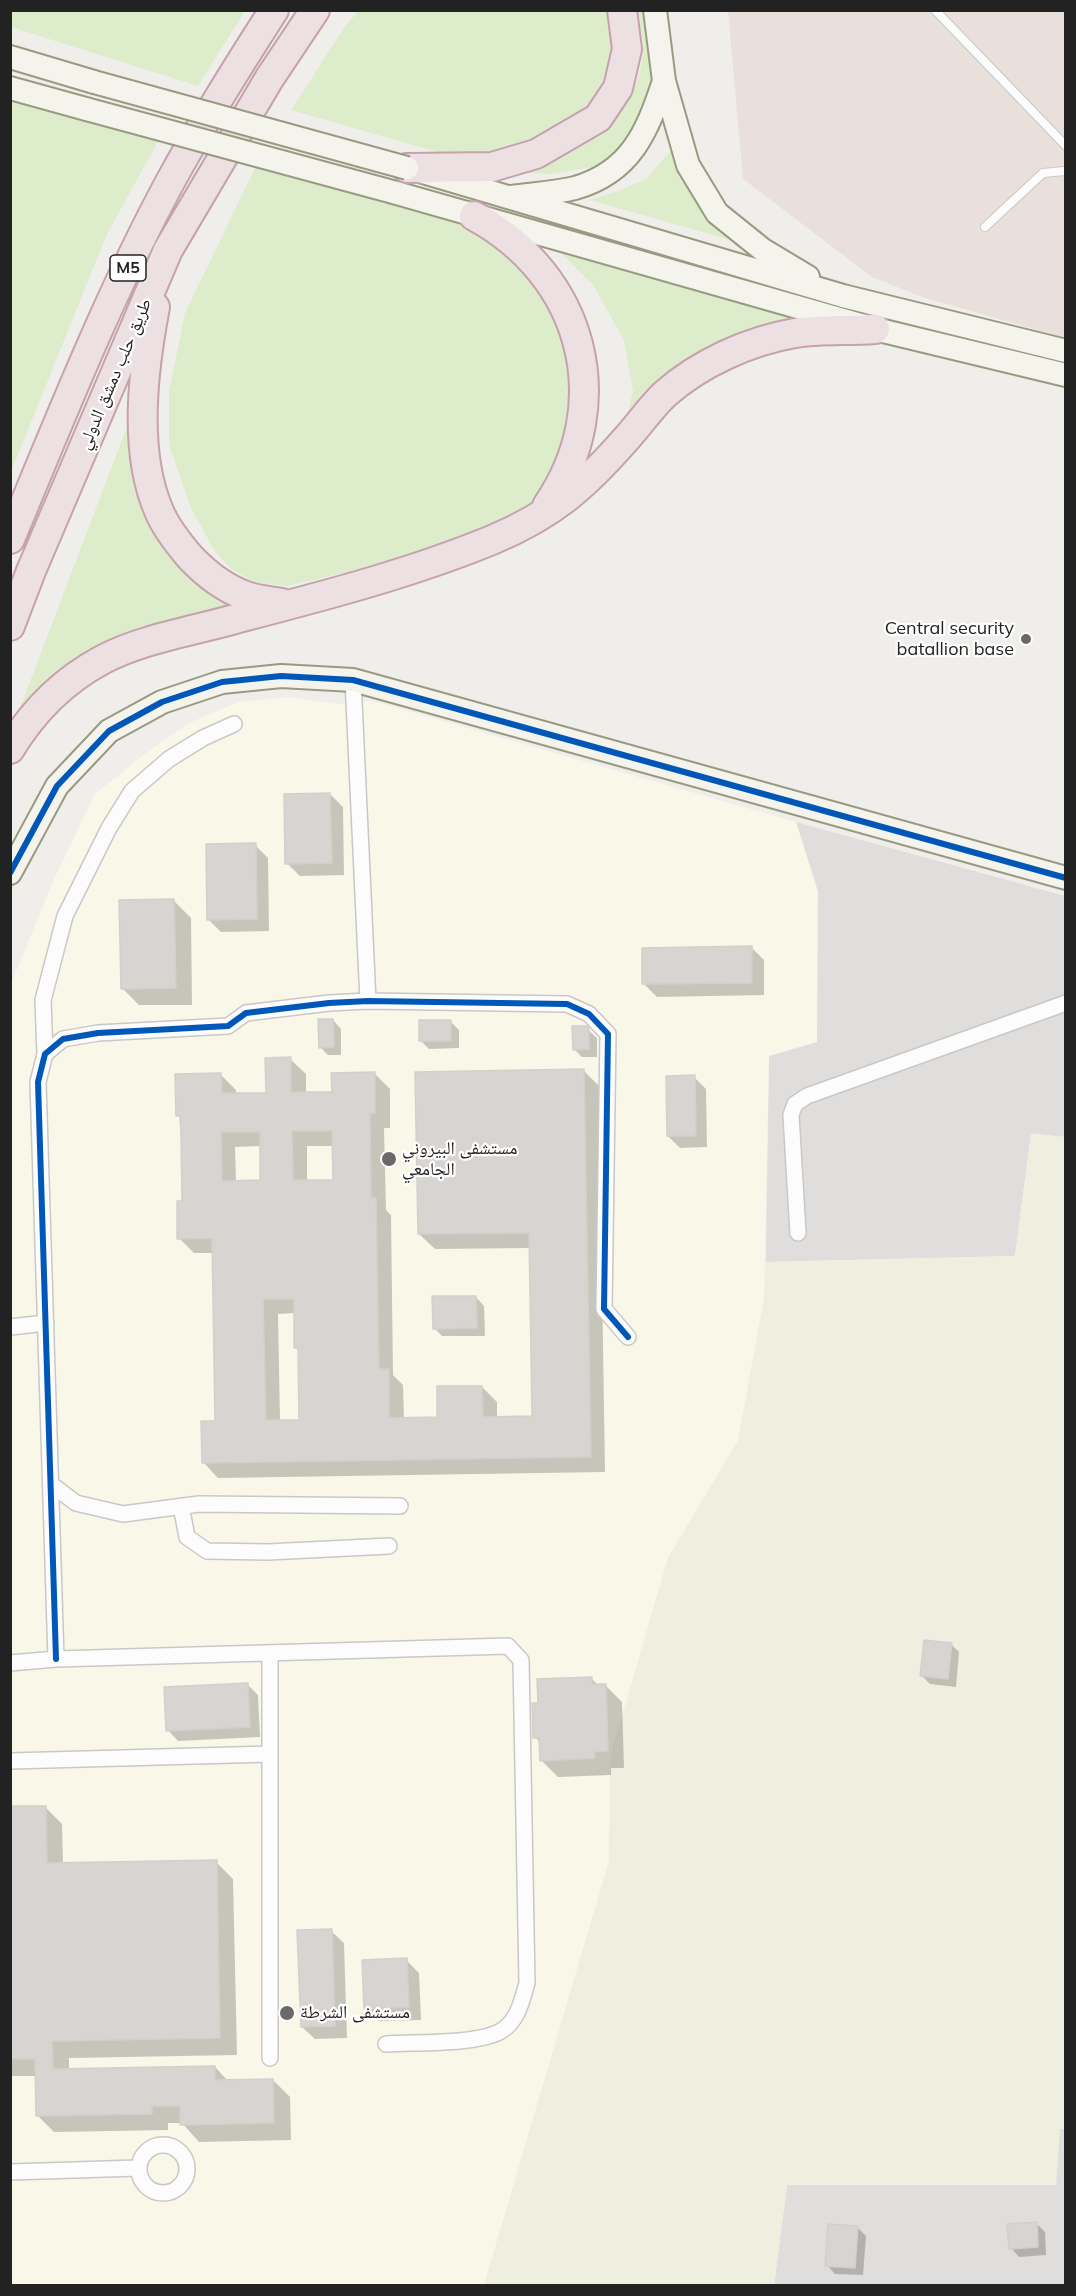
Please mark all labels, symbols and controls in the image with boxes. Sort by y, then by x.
road number: M5 [110,255,146,281]
street label: طريق حلب دمشق الدولي [73,295,157,453]
place label: Central security batallion base [885,618,1014,660]
marker: Central security batallion base [1019,632,1033,646]
place label: مستشفى البيروني الجامعي [402,1138,517,1180]
marker: مستشفى البيروني الجامعي [380,1150,398,1168]
place label: مستشفى الشرطة [300,2002,410,2024]
marker: مستشفى الشرطة [278,2004,296,2022]

